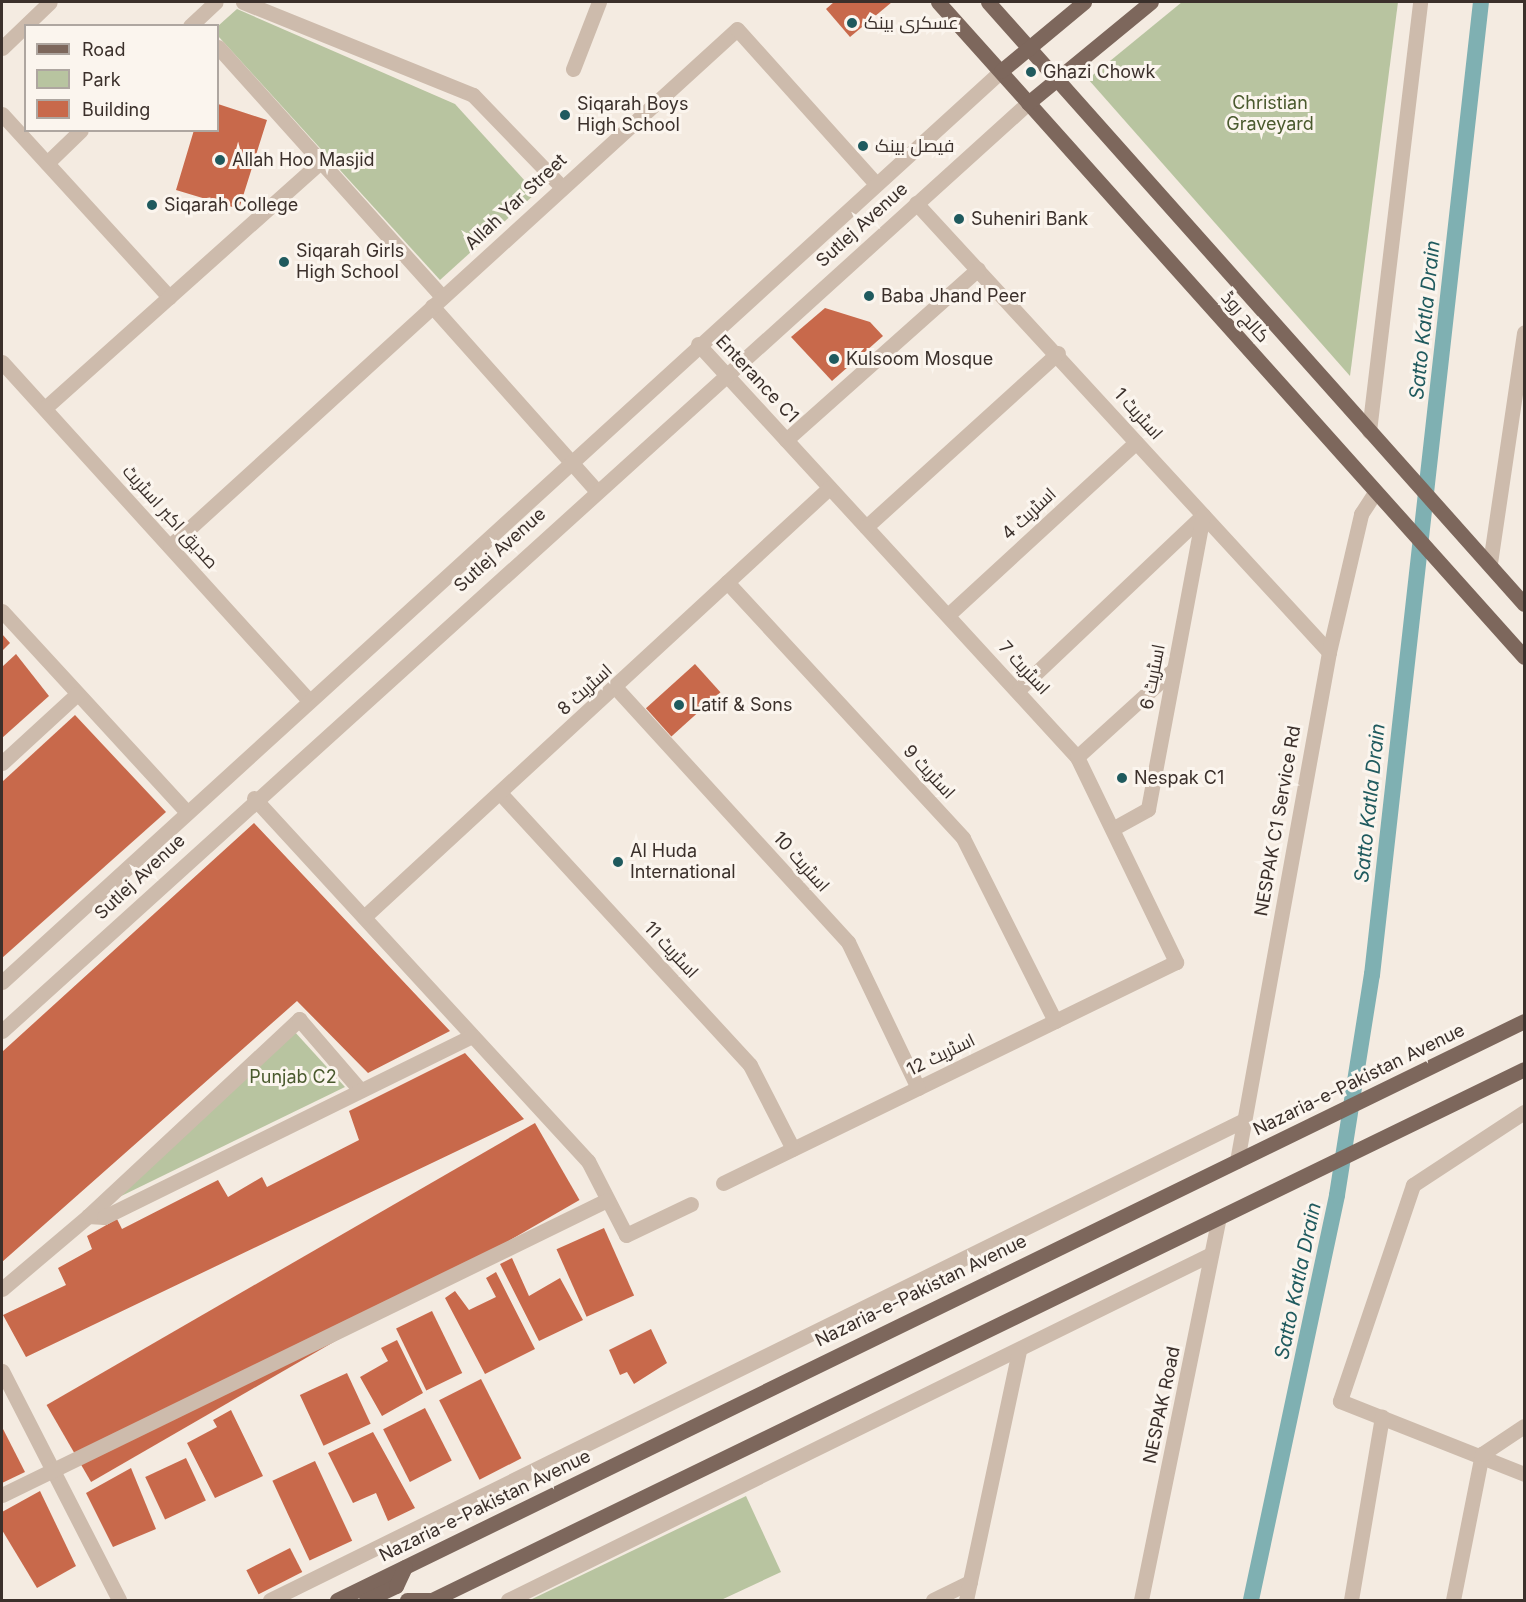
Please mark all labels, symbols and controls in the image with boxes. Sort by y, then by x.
place label: عسکری بینک [864,12,959,34]
marker: عسکری بینک [845,16,859,30]
legend [24,24,219,132]
text: Road [82,39,125,60]
place label: Ghazi Chowk [1043,61,1155,83]
marker: Ghazi Chowk [1024,65,1038,79]
text: Park [82,69,121,90]
park label: Christian Graveyard [1226,93,1314,136]
place label: Siqarah Boys High School [577,94,688,136]
text: Building [82,99,150,120]
marker: Siqarah Boys High School [558,108,572,122]
place label: فیصل بینک [875,135,954,157]
marker: فیصل بینک [856,139,870,153]
place label: Allah Hoo Masjid [232,149,375,171]
street label: Allah Yar Street [461,150,571,254]
marker: Allah Hoo Masjid [213,153,227,167]
street label: Sutlej Avenue [812,178,912,272]
place label: Siqarah College [164,194,298,216]
marker: Siqarah College [145,198,159,212]
place label: Suheniri Bank [971,208,1088,230]
marker: Suheniri Bank [952,212,966,226]
water label: Satto Katla Drain [1405,239,1445,401]
place label: Siqarah Girls High School [296,241,404,284]
marker: Siqarah Girls High School [277,255,291,269]
place label: Baba Jhand Peer [881,285,1026,307]
street label: کالج روڈ [1217,287,1273,347]
marker: Baba Jhand Peer [862,289,876,303]
street label: Enterance C1 [711,331,803,427]
place label: Kulsoom Mosque [846,348,993,370]
marker: Kulsoom Mosque [827,352,841,366]
street label: اسٹریٹ 1 [1109,384,1167,444]
street label: صدیق اکبر اسٹریٹ [118,461,222,573]
street label: اسٹریٹ 4 [997,483,1061,545]
street label: Sutlej Avenue [450,503,550,597]
street label: اسٹریٹ 7 [994,637,1054,699]
street label: اسٹریٹ 6 [1136,642,1170,712]
street label: اسٹریٹ 8 [553,660,617,720]
place label: Latif & Sons [691,694,792,716]
marker: Latif & Sons [672,698,686,712]
water label: Satto Katla Drain [1350,722,1390,884]
street label: NESPAK C1 Service Rd [1251,724,1305,918]
street label: اسٹریٹ 9 [899,740,959,804]
place label: Nespak C1 [1134,767,1224,789]
marker: Nespak C1 [1115,771,1129,785]
street label: اسٹریٹ 10 [768,827,834,897]
street label: Sutlej Avenue [90,830,190,924]
place label: Al Huda International [630,841,736,884]
marker: Al Huda International [611,855,625,869]
street label: اسٹریٹ 11 [639,917,703,983]
street label: Nazaria-e-Pakistan Avenue [1250,1019,1468,1141]
street label: اسٹریٹ 12 [903,1029,979,1081]
park label: Punjab C2 [249,1066,337,1088]
water label: Satto Katla Drain [1270,1200,1326,1362]
street label: Nazaria-e-Pakistan Avenue [812,1230,1030,1352]
street label: NESPAK Road [1139,1345,1185,1465]
street label: Nazaria-e-Pakistan Avenue [376,1445,594,1567]

